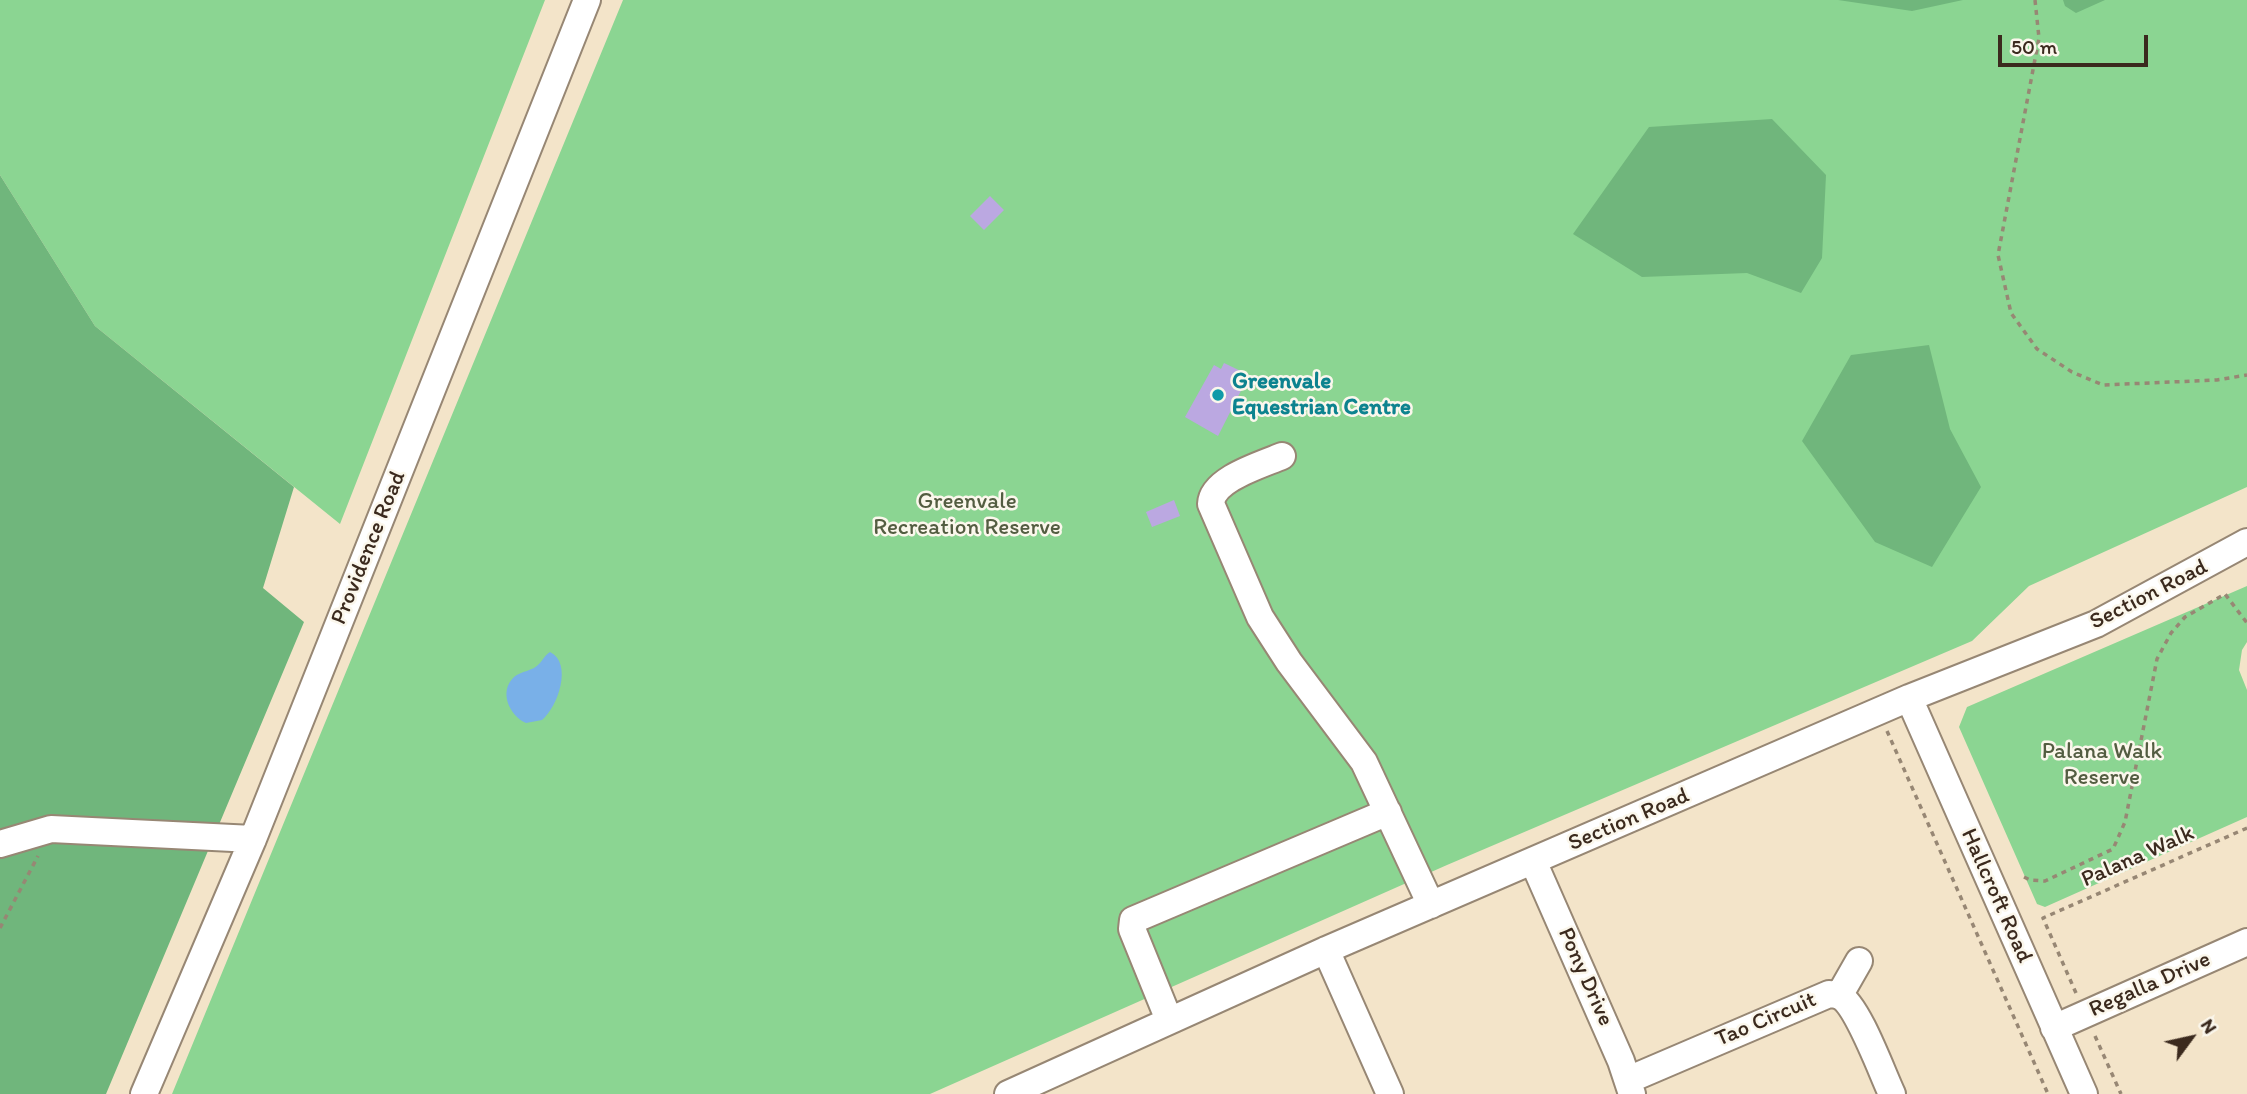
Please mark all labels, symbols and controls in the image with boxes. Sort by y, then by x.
scale bar [2002,21,2152,65]
text: 50 m [2011,34,2057,59]
place label: Greenvale Equestrian Centre [1232,368,1411,422]
marker: Greenvale Equestrian Centre [1210,387,1226,403]
street label: Providence Road [326,467,412,629]
park label: Greenvale Recreation Reserve [873,488,1061,542]
street label: Section Road [2085,554,2213,636]
park label: Palana Walk Reserve [2042,738,2162,792]
street label: Section Road [1564,782,1694,858]
street label: Palana Walk [2077,820,2199,894]
street label: Hallcroft Road [1954,825,2038,967]
street label: Pony Drive [1551,923,1619,1031]
street label: Regalla Drive [2085,946,2215,1024]
street label: Tao Circuit [1711,986,1821,1054]
north arrow [2156,1003,2226,1073]
text: N [2196,1015,2222,1038]

